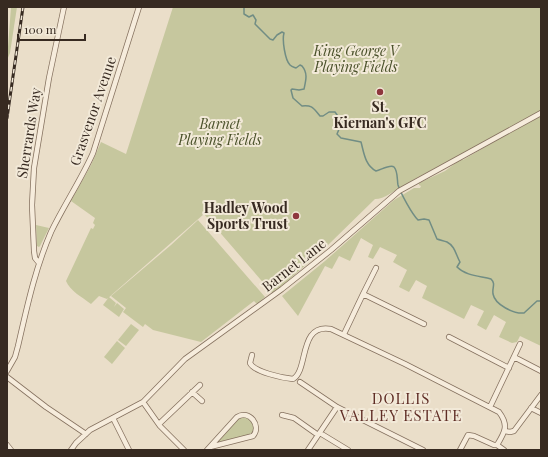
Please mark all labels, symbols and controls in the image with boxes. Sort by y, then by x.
scale bar [18,16,85,42]
text: 100 m [24,21,57,37]
park label: King George V Playing Fields [313,41,401,76]
street label: Grasvenor Avenue [65,54,120,168]
street label: Sherrards Way [12,86,45,180]
marker: St. Kiernan's GFC [375,87,385,97]
place label: St. Kiernan's GFC [334,97,427,132]
park label: Barnet Playing Fields [177,114,262,149]
place label: Hadley Wood Sports Trust [204,198,289,233]
marker: Hadley Wood Sports Trust [291,211,301,221]
street label: Barnet Lane [258,234,330,296]
district label: DOLLIS VALLEY ESTATE [339,388,462,425]

